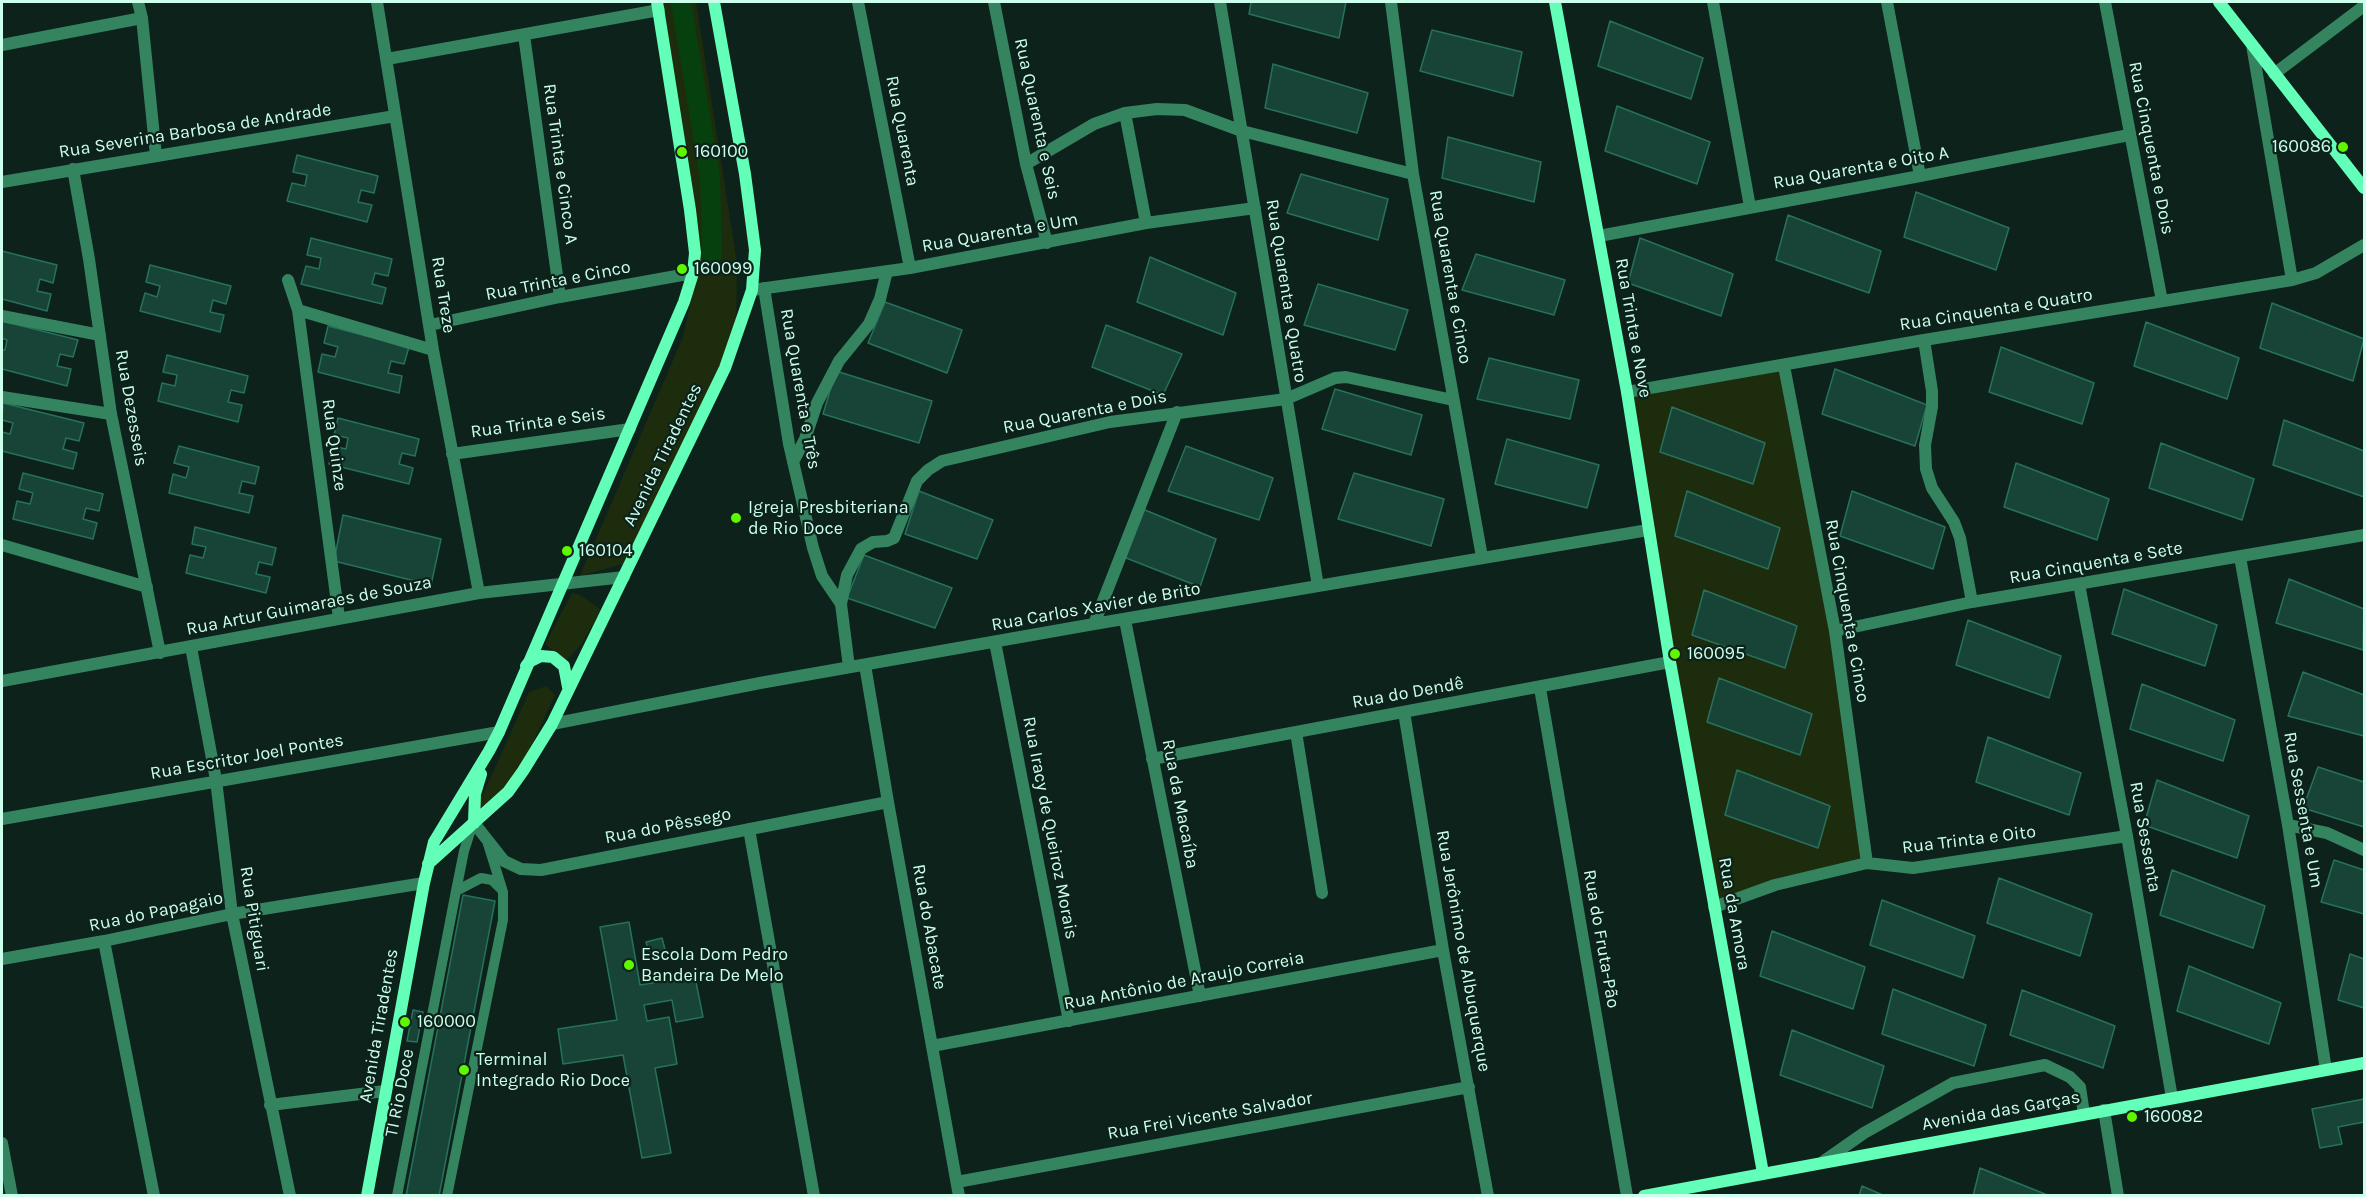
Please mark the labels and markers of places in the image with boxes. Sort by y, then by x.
place label: 160086 [2272,136,2331,158]
marker: 160086 [2336,140,2350,154]
place label: 160100 [694,141,748,163]
marker: 160100 [675,145,689,159]
place label: 160099 [694,258,752,280]
marker: 160099 [675,262,689,276]
place label: Igreja Presbiteriana de Rio Doce [748,497,909,540]
marker: Igreja Presbiteriana de Rio Doce [729,511,743,525]
place label: 160104 [579,540,633,562]
marker: 160104 [560,544,574,558]
place label: 160095 [1687,643,1745,665]
marker: 160095 [1668,647,1682,661]
place label: Escola Dom Pedro Bandeira De Melo [641,944,788,986]
marker: Escola Dom Pedro Bandeira De Melo [622,958,636,972]
place label: 160000 [417,1011,476,1033]
marker: 160000 [398,1015,412,1029]
place label: Terminal Integrado Rio Doce [476,1049,630,1092]
marker: Terminal Integrado Rio Doce [457,1063,471,1077]
place label: 160082 [2144,1106,2203,1128]
marker: 160082 [2125,1110,2139,1124]

